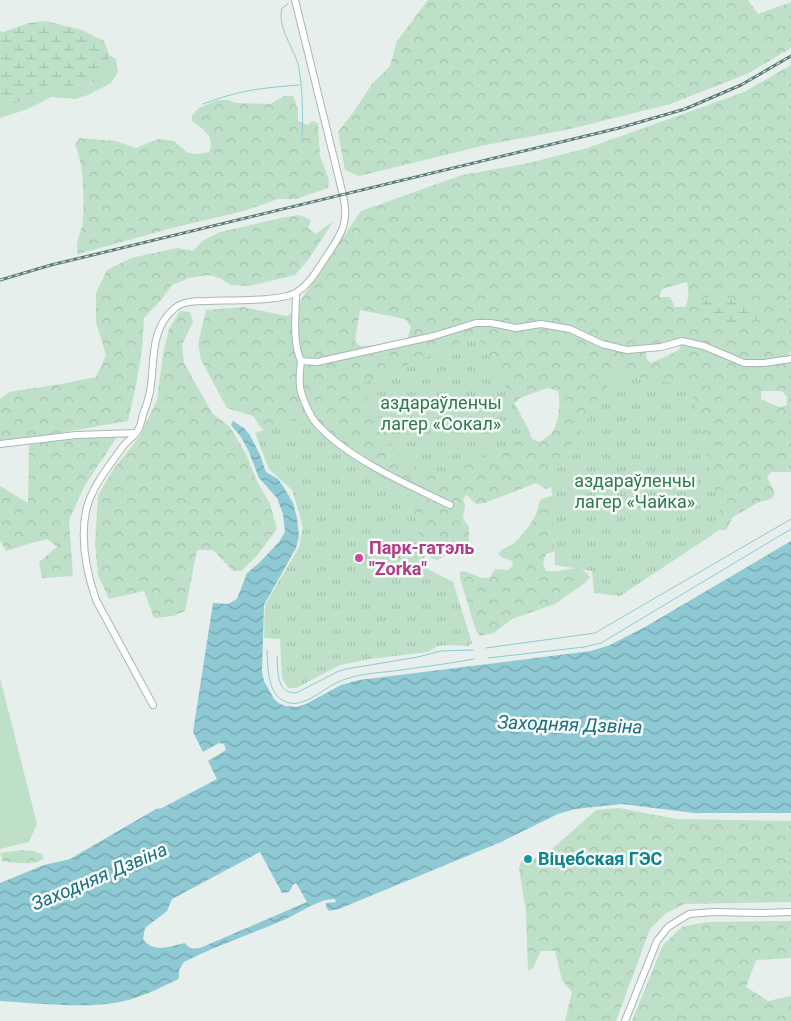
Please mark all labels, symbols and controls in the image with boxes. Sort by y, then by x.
park label: аздараўленчы лагер «Сокал» [380,392,502,434]
park label: аздараўленчы лагер «Чайка» [574,470,696,512]
place label: Парк-гатэль "Zorka" [369,537,474,579]
marker: Парк-гатэль "Zorka" [353,552,365,564]
water label: Заходняя Дзвіна [497,710,643,739]
water label: Заходняя Дзвіна [28,837,171,915]
place label: Віцебская ГЭС [538,848,663,869]
marker: Віцебская ГЭС [522,853,534,865]

